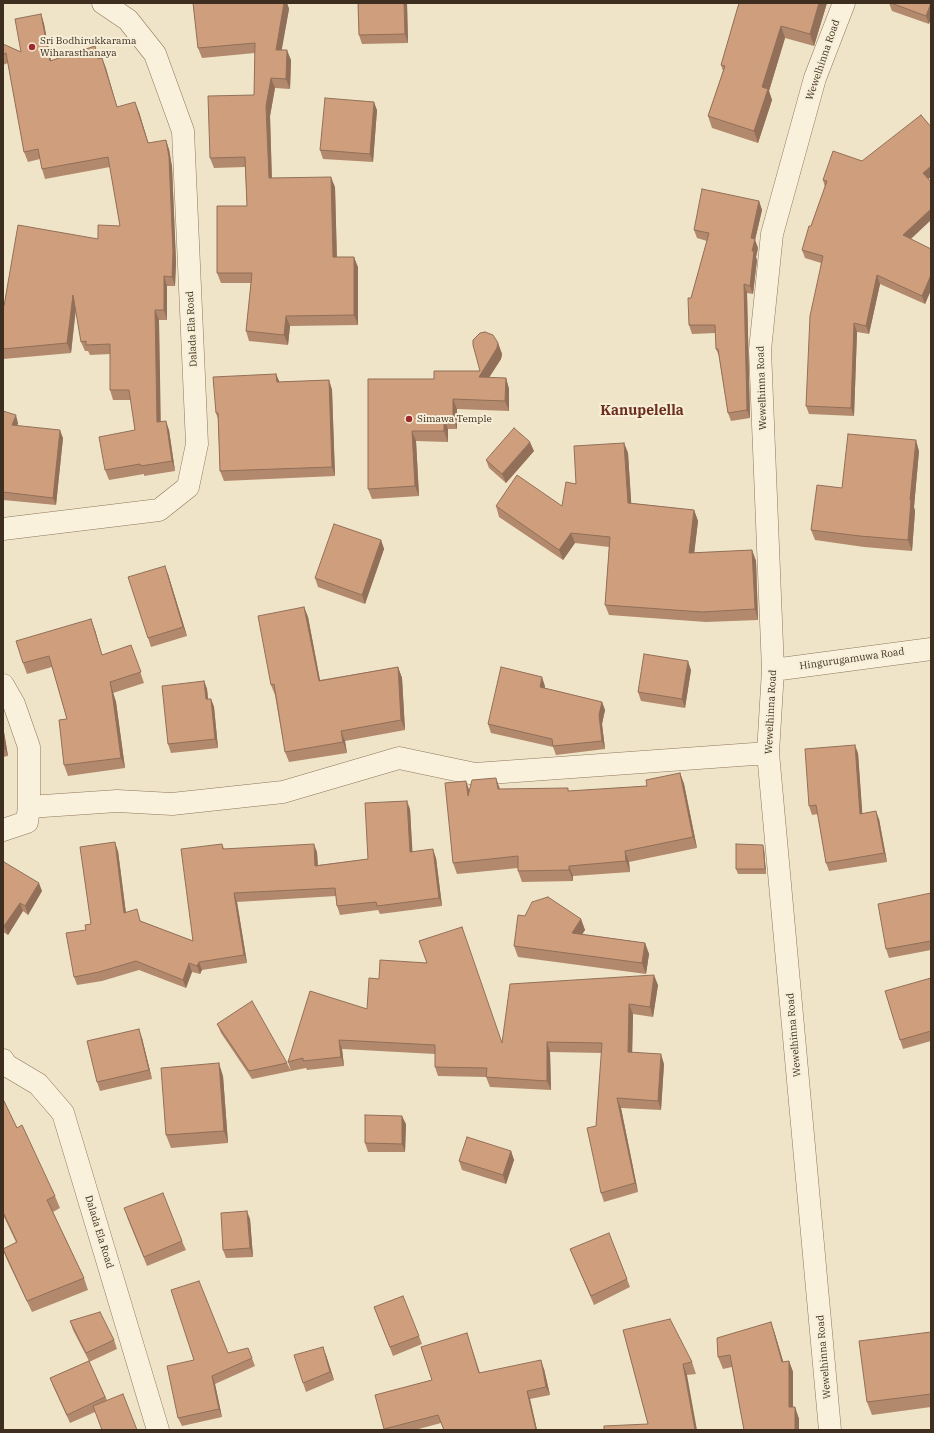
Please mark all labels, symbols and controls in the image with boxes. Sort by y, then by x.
street label: Wewelhinna Road [804,18,842,102]
place label: Sri Bodhirukkarama Wiharasthanaya [40,35,137,58]
marker: Sri Bodhirukkarama Wiharasthanaya [27,42,37,52]
street label: Dalada Ela Road [184,291,200,367]
street label: Wewelhinna Road [755,346,769,430]
district label: Kanupelella [600,403,684,419]
place label: Simawa Temple [417,413,492,425]
marker: Simawa Temple [404,414,414,424]
street label: Hingurugamuwa Road [799,646,905,672]
street label: Wewelhinna Road [763,670,779,754]
street label: Wewelhinna Road [784,992,804,1078]
street label: Dalada Ela Road [82,1194,116,1270]
street label: Wewelhinna Road [814,1314,834,1400]

